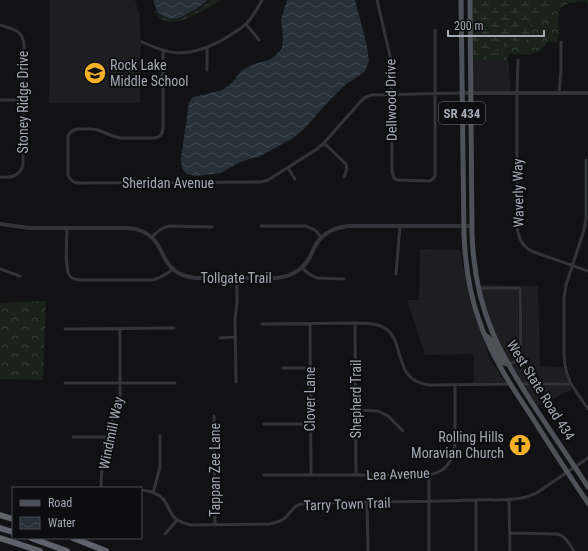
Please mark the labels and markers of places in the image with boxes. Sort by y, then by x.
place label: Rock Lake Middle School [110,57,188,89]
school or university icon: Rock Lake Middle School [82,60,108,86]
place label: Rolling Hills Moravian Church [411,429,504,461]
church icon: Rolling Hills Moravian Church [507,432,533,458]

